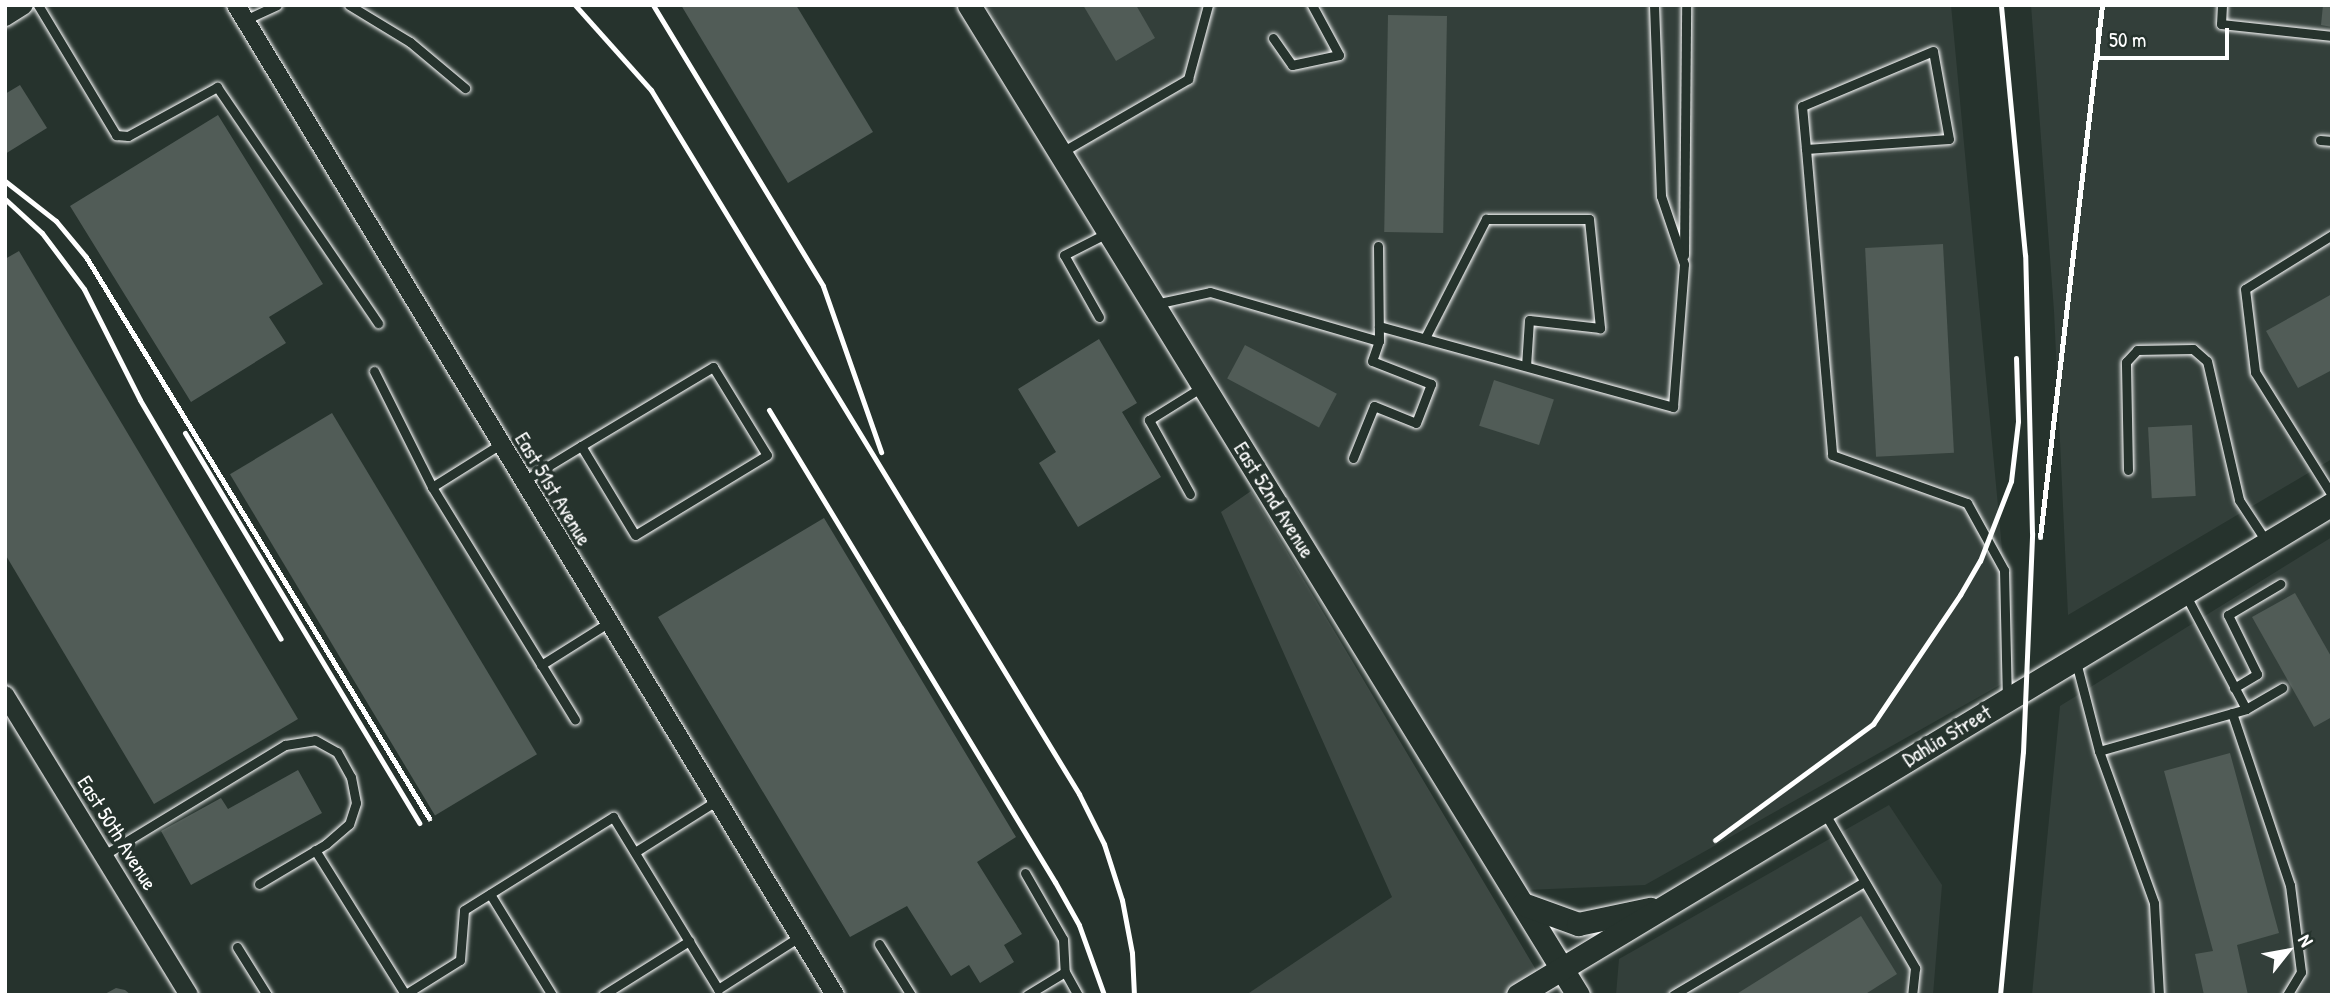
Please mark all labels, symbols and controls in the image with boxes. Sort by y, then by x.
scale bar [2099,14,2232,58]
text: 50 m [2109,25,2146,54]
street label: East 51st Avenue [509,428,597,550]
street label: East 52nd Avenue [1228,437,1320,563]
street label: Dahlia Street [1898,700,1996,772]
street label: East 50th Avenue [72,771,162,895]
north arrow [2253,916,2323,986]
text: N [2292,929,2320,951]

